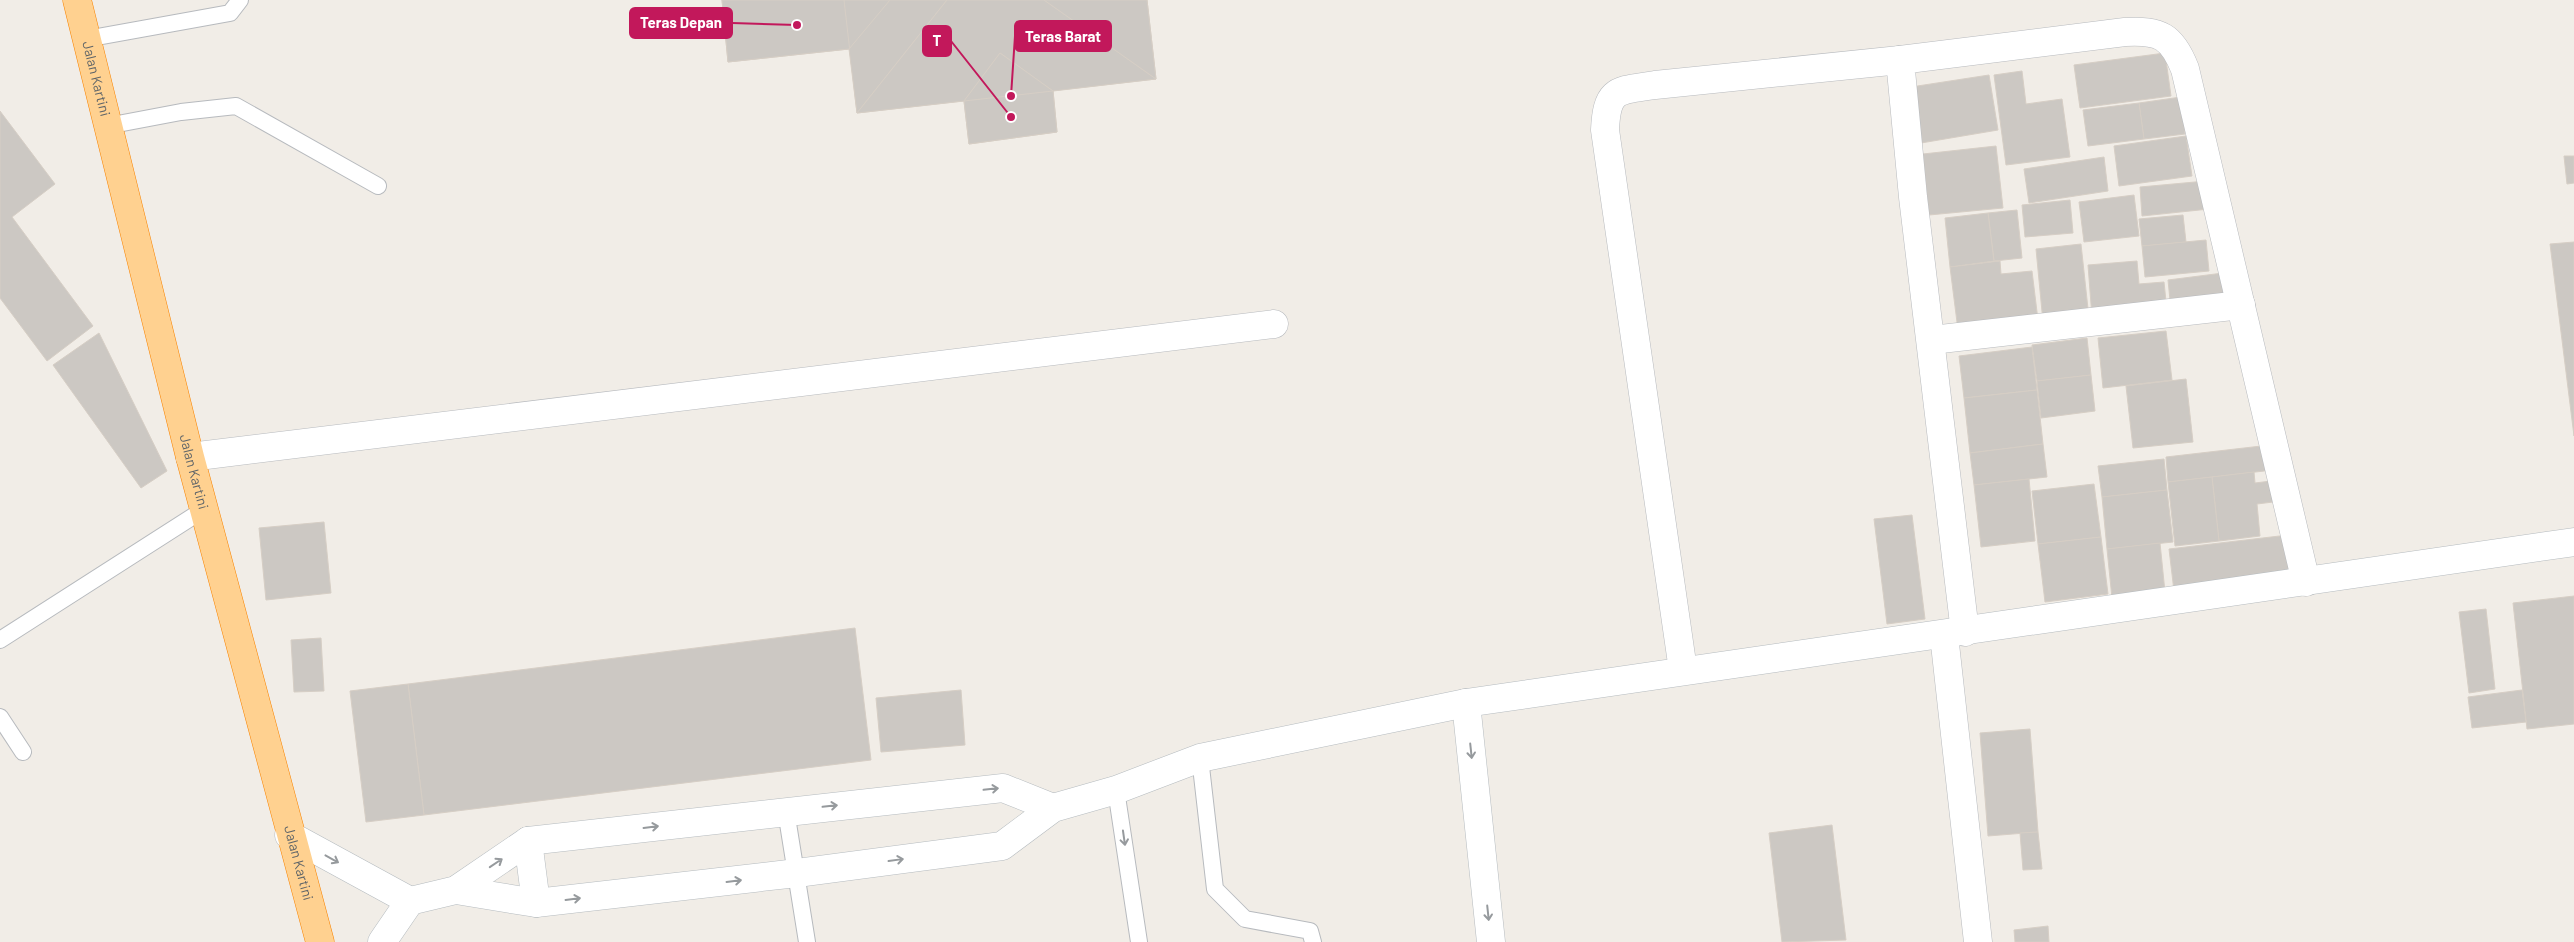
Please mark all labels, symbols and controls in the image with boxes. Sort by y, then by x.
callout: Teras Depan [630,8,732,38]
text: Teras Depan [640,13,722,31]
callout: Teras Barat [1015,21,1111,51]
callout: T [923,26,951,56]
text: Teras Barat [1025,27,1101,45]
text: T [933,31,942,49]
street label: Jalan Kartini [79,39,114,118]
street label: Jalan Kartini [177,432,213,511]
one-way arrow [1466,743,1476,759]
one-way arrow [983,784,999,794]
one-way arrow [821,801,837,811]
one-way arrow [643,822,659,832]
street label: Jalan Kartini [281,823,317,902]
one-way arrow [1119,829,1129,845]
one-way arrow [324,854,339,864]
one-way arrow [887,855,903,865]
one-way arrow [489,858,503,868]
one-way arrow [726,876,742,886]
one-way arrow [565,894,581,904]
one-way arrow [1483,904,1493,920]

